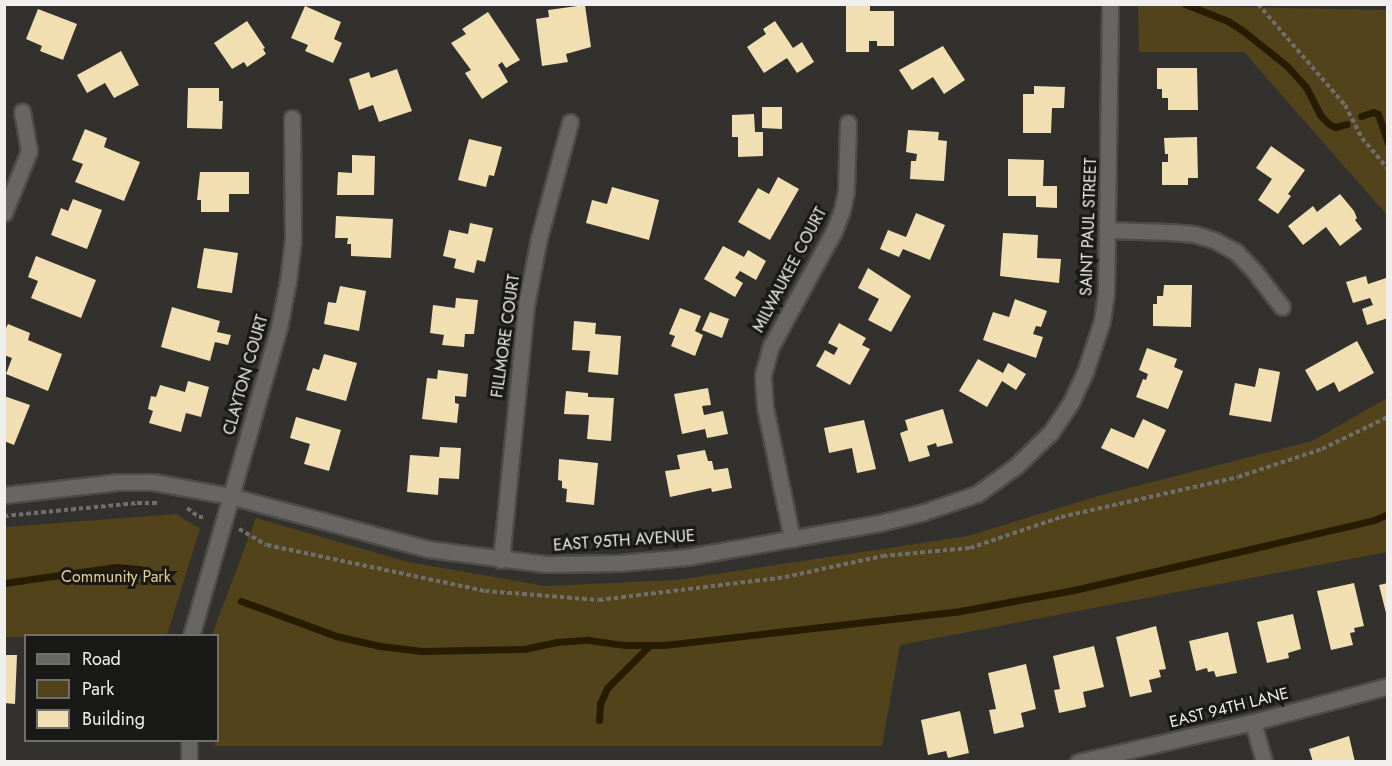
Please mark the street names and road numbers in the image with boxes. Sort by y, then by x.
street label: SAINT PAUL STREET [1077,158,1101,296]
street label: MILWAUKEE COURT [749,204,831,336]
street label: FILLMORE COURT [488,273,524,399]
street label: CLAYTON COURT [220,313,272,437]
street label: EAST 95TH AVENUE [553,526,695,556]
street label: EAST 94TH LANE [1167,684,1291,732]

